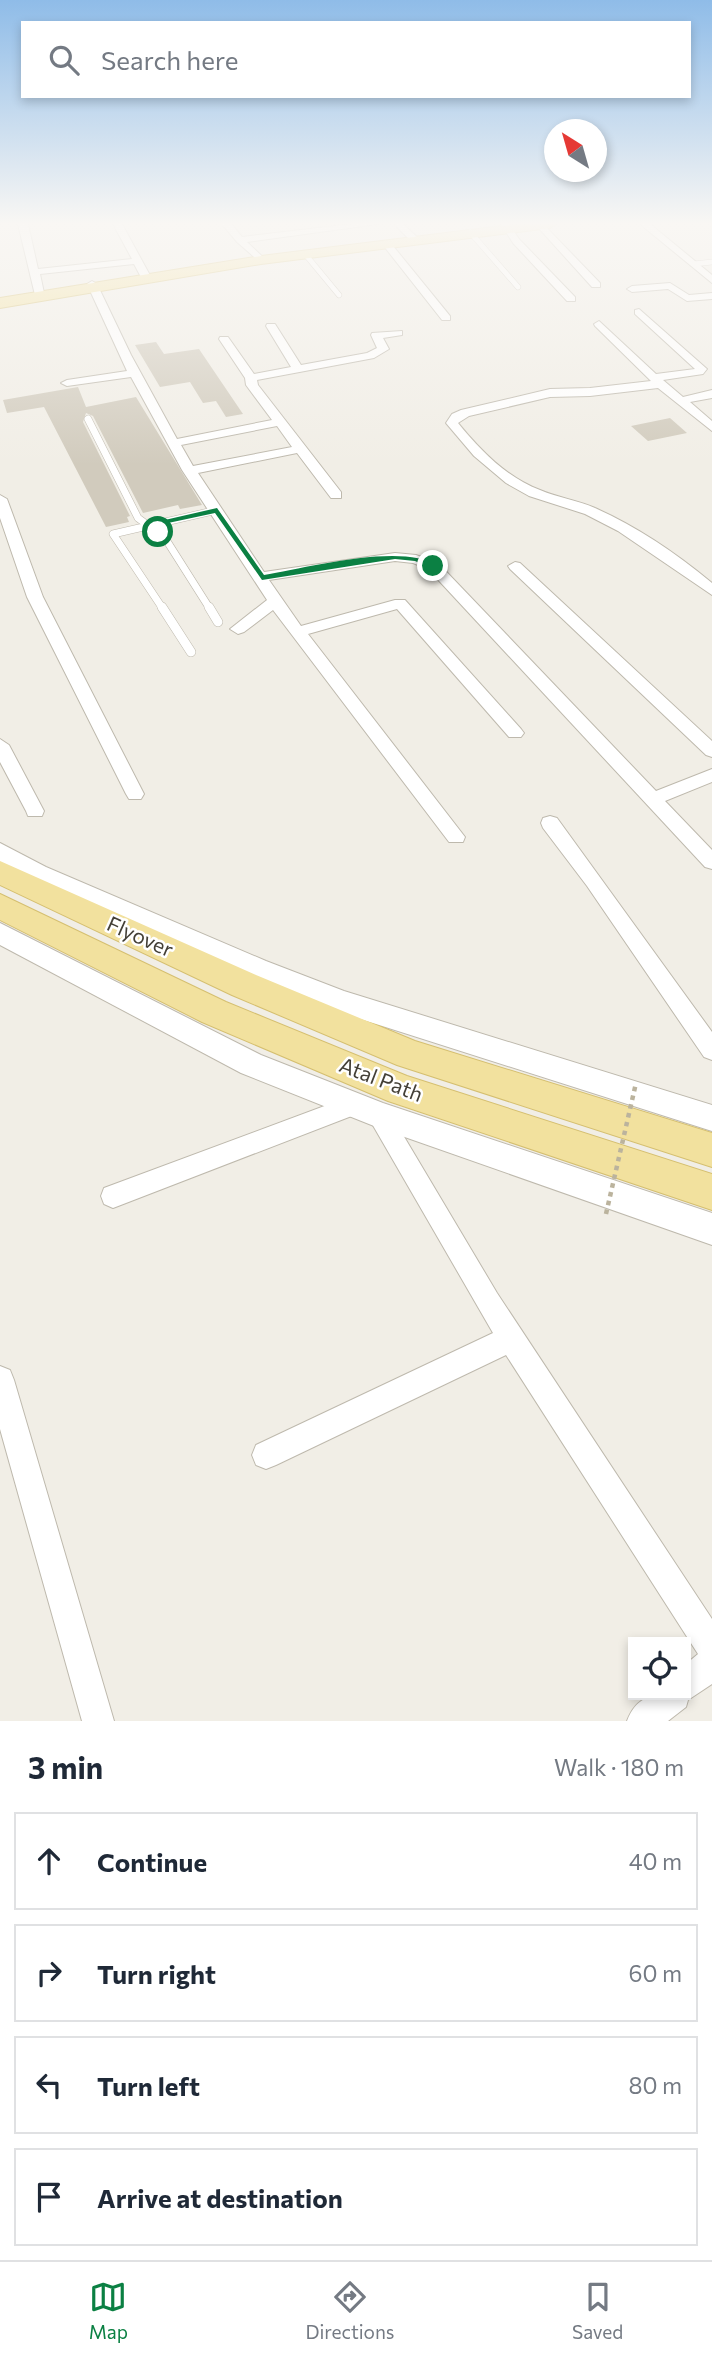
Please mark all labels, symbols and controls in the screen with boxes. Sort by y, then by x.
search box [21,21,691,98]
icon: search [45,41,83,79]
text: Search here [101,44,239,75]
north arrow [544,119,607,182]
route start [142,516,173,547]
route end [417,550,448,581]
street label: Flyover [104,910,178,961]
street label: Atal Path [336,1051,427,1106]
map controls [628,1637,691,1700]
button: locate [628,1637,691,1700]
text: 3 min [28,1748,103,1785]
text: Walk · 180 m [554,1753,684,1781]
icon: ahead [30,1842,68,1880]
text: Continue [97,1846,207,1877]
text: 40 m [629,1847,682,1875]
icon: right [30,1954,68,1992]
text: Turn right [97,1958,216,1989]
text: 60 m [629,1959,682,1987]
icon: left [30,2066,68,2104]
text: Turn left [97,2070,200,2101]
text: 80 m [629,2071,682,2099]
icon: arrive [30,2178,68,2216]
text: Arrive at destination [97,2182,343,2213]
tab: Map [89,2278,128,2343]
tab: Directions [305,2278,395,2343]
tab: Saved [572,2278,623,2343]

